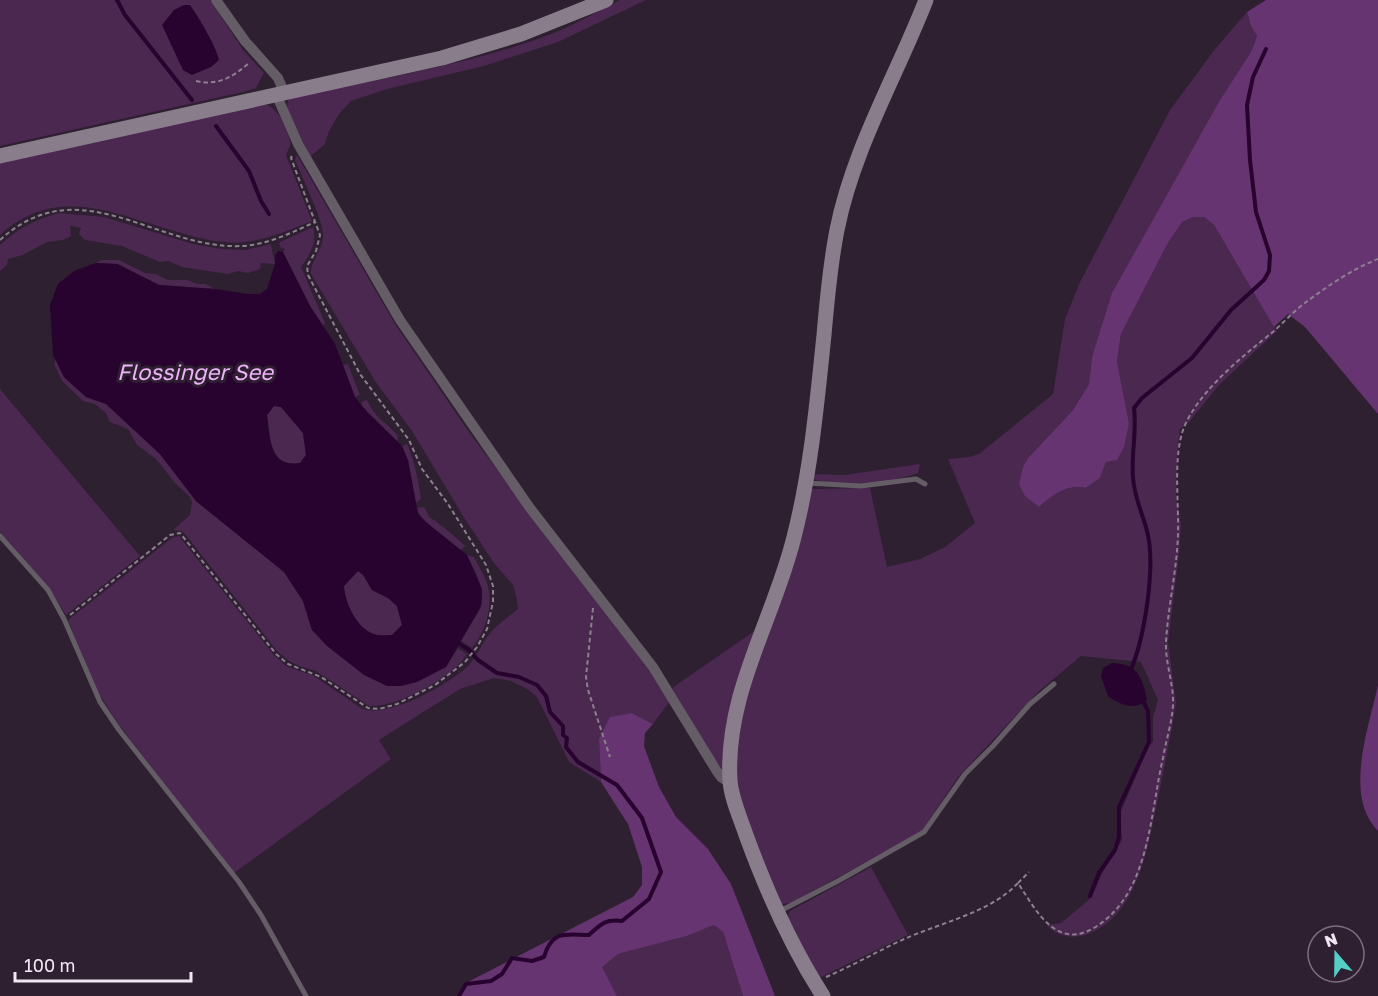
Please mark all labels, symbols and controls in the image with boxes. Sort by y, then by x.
water label: Flossinger See [117,358,275,385]
north arrow [1306,924,1366,984]
text: N [1322,928,1340,951]
scale bar [15,945,190,983]
text: 100 m [24,954,75,976]

